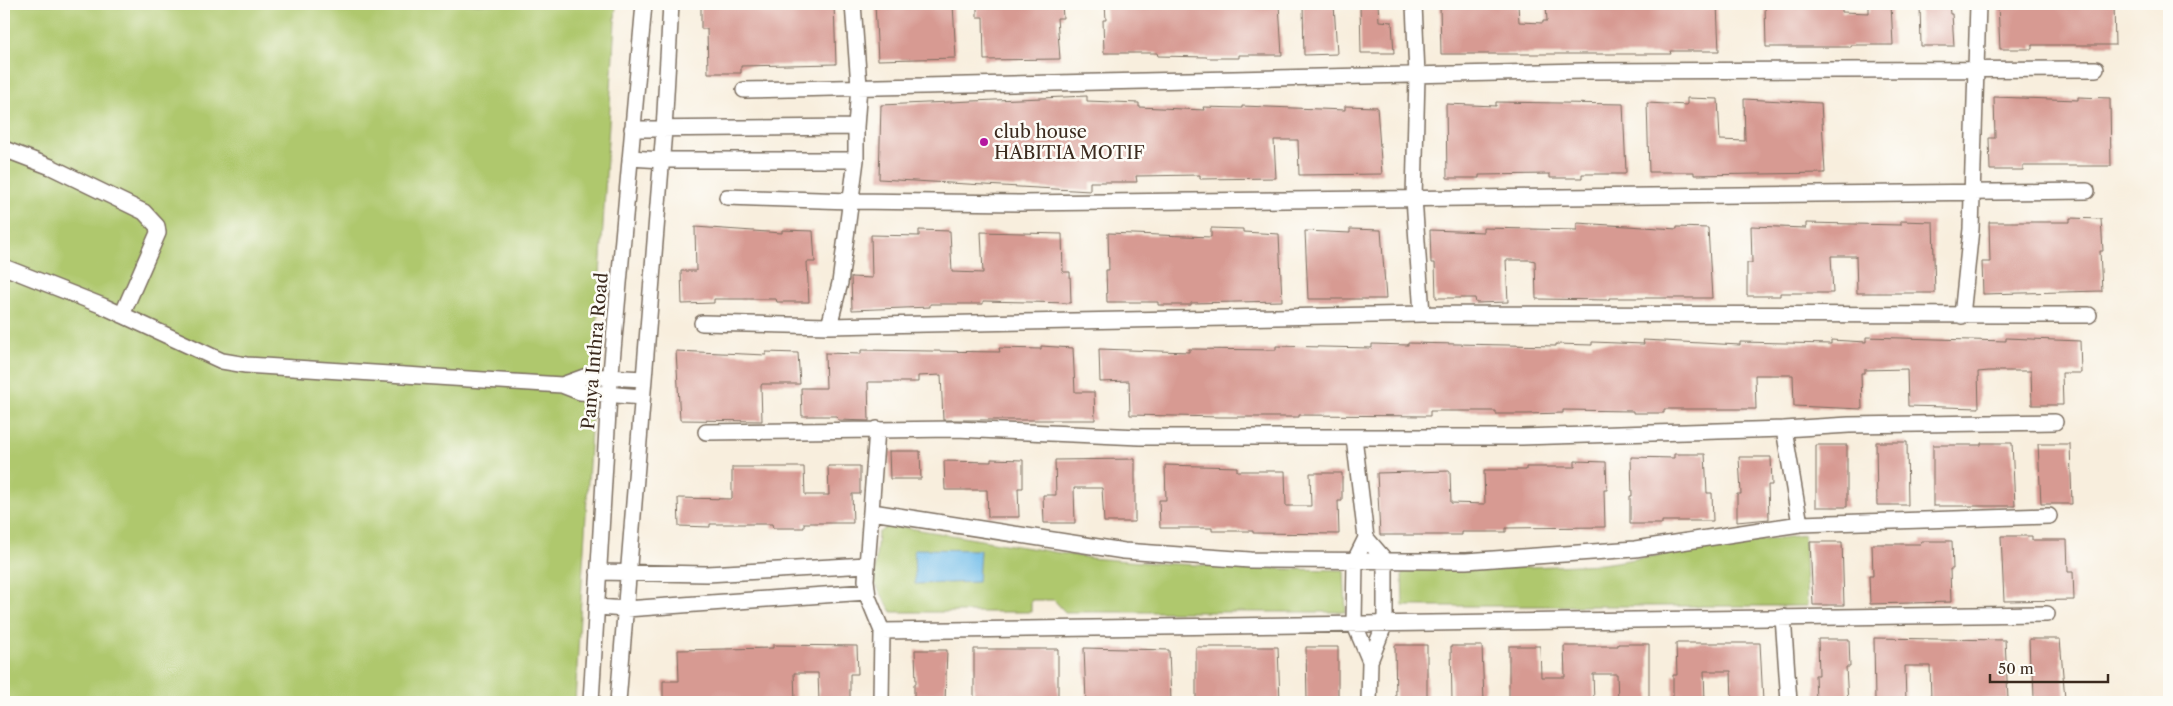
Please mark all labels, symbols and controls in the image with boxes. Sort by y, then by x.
place label: club house HABITIA MOTIF [994,121,1145,164]
marker: club house HABITIA MOTIF [978,136,990,148]
street label: Panya Inthra Road [577,272,613,430]
scale bar [1990,651,2108,683]
text: 50 m [1998,659,2034,678]

